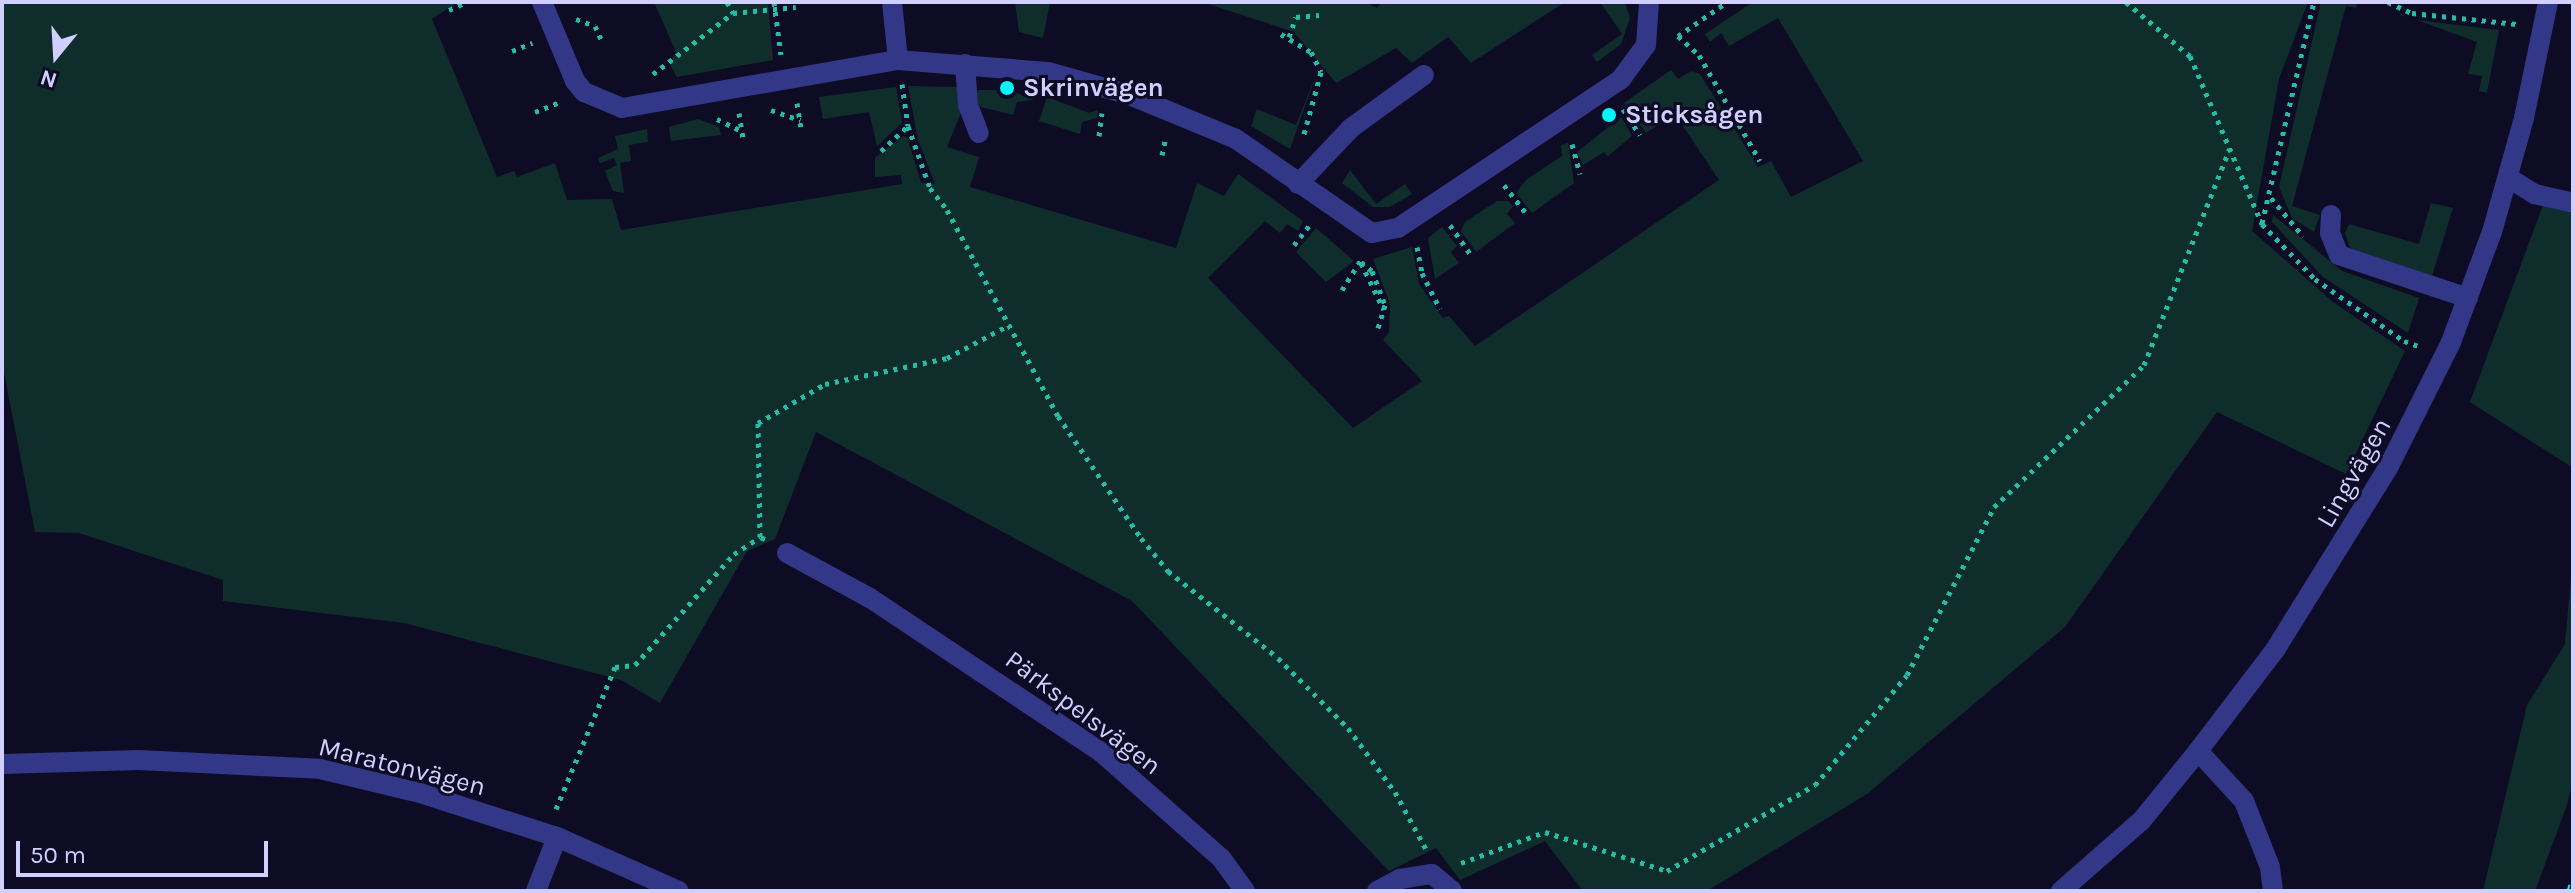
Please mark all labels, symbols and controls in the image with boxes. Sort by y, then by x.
north arrow [16,16,96,96]
text: N [37,64,60,94]
place label: Skrinvägen [1023,72,1164,104]
marker: Skrinvägen [998,79,1016,97]
place label: Sticksågen [1625,99,1764,131]
marker: Sticksågen [1600,106,1618,124]
street label: Lingvägen [2310,413,2398,533]
street label: Pärkspelsvägen [999,644,1167,782]
street label: Maratonvägen [315,731,489,803]
scale bar [20,825,272,875]
text: 50 m [30,841,86,869]

